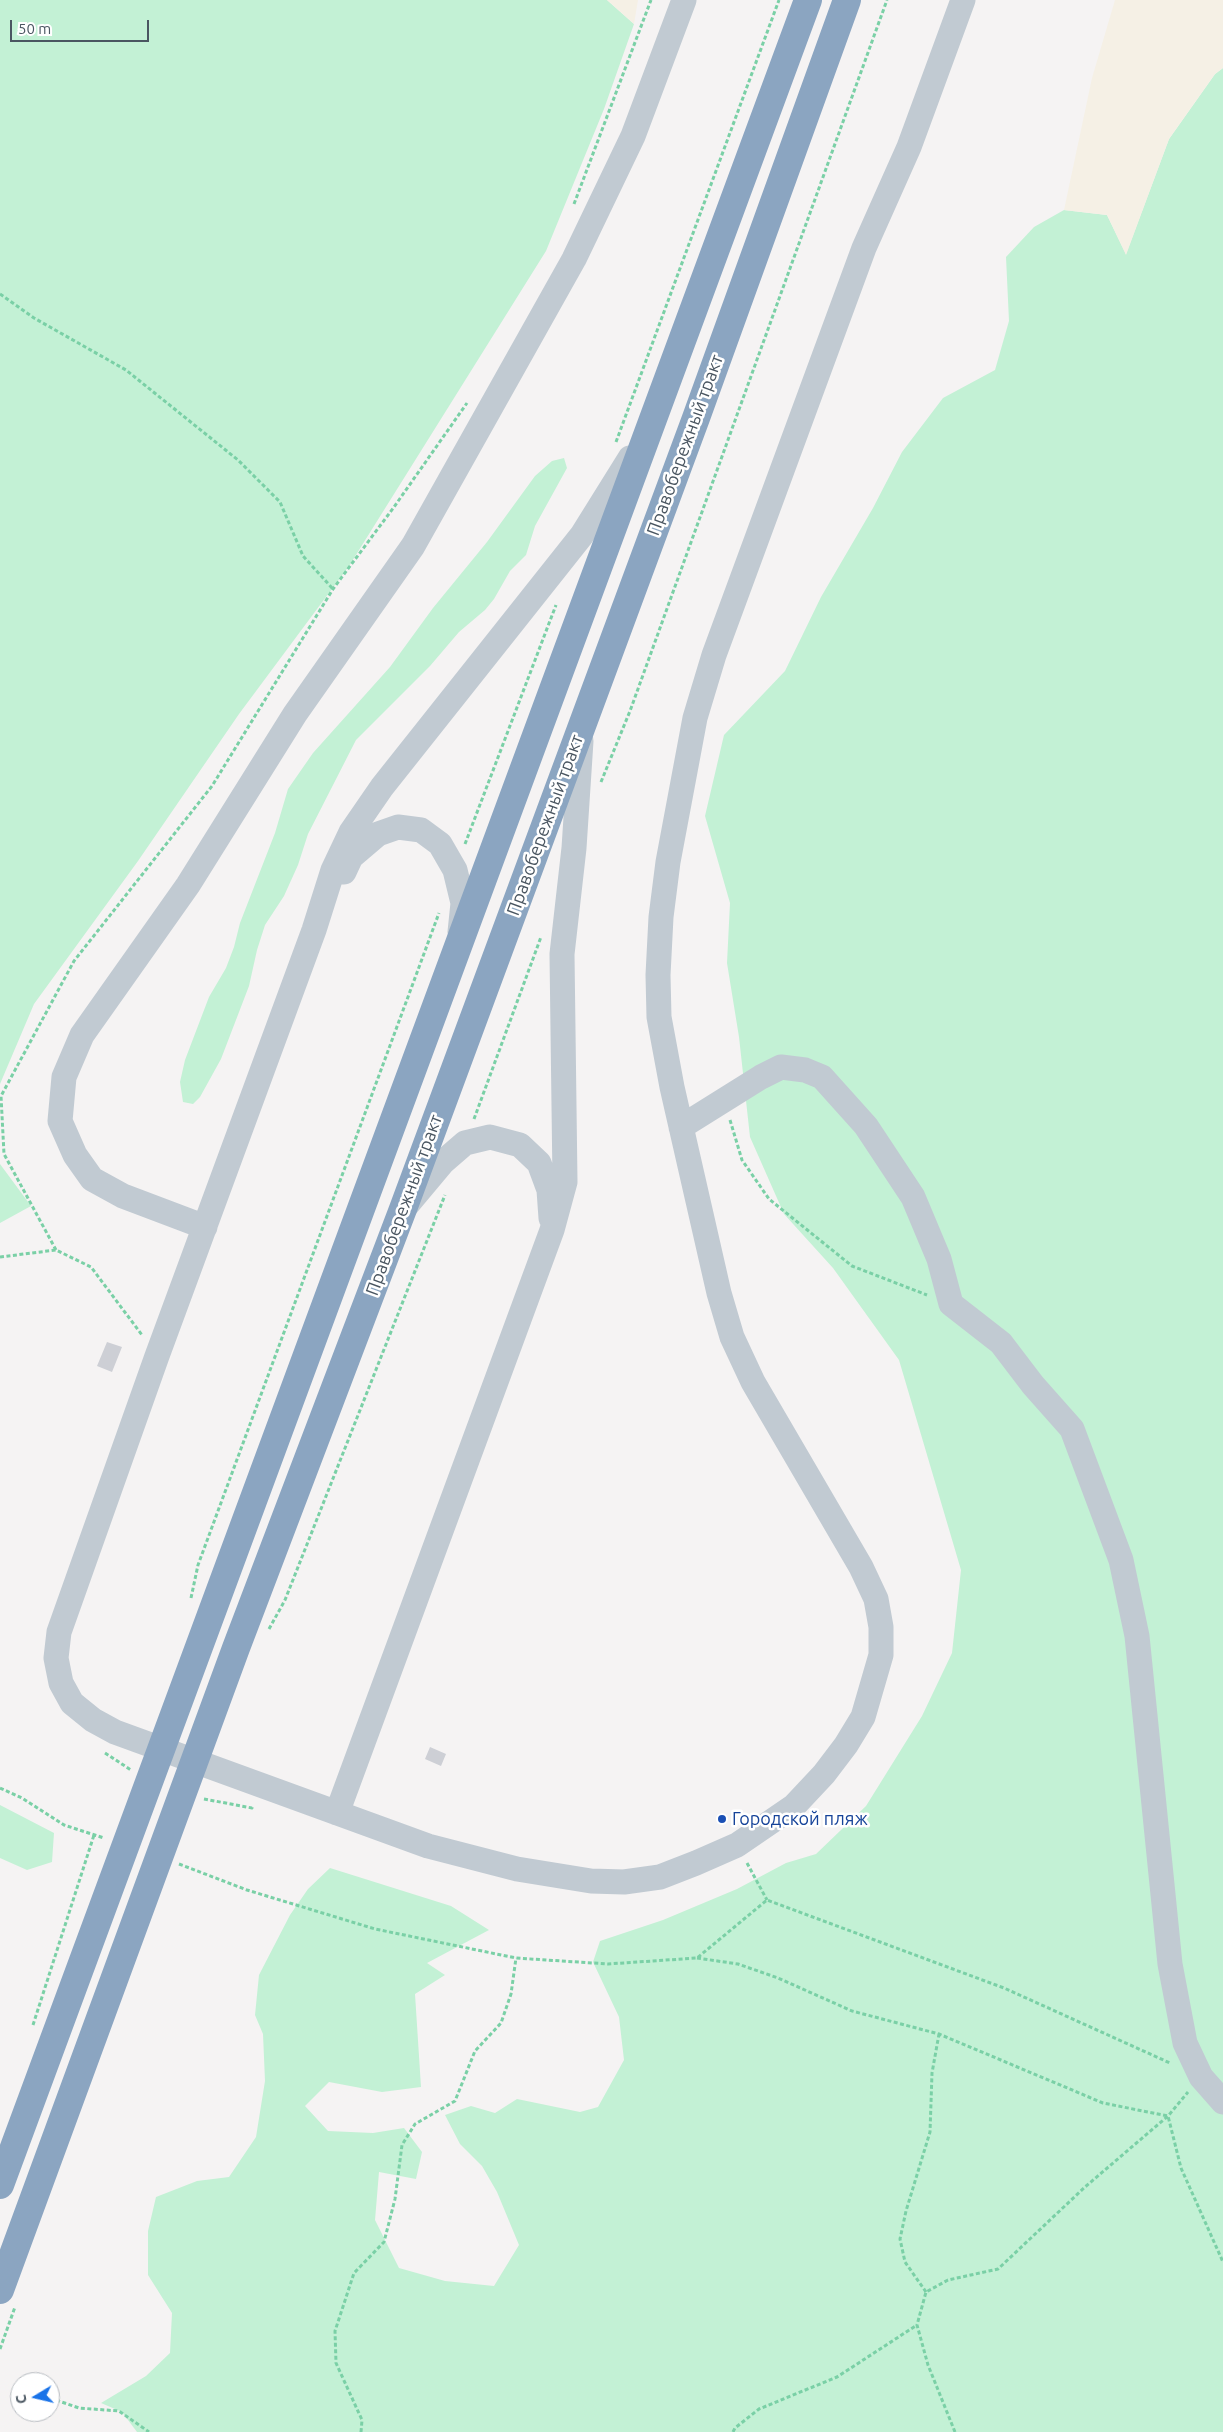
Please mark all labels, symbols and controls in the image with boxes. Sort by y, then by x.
scale bar [12,10,151,42]
text: 50 m [18,20,51,37]
street label: Правобережный тракт [642,352,728,538]
street label: Правобережный тракт [502,732,588,918]
street label: Правобережный тракт [361,1112,447,1298]
place label: Городской пляж [732,1808,868,1830]
marker: Городской пляж [716,1813,728,1825]
north arrow [10,2372,60,2422]
text: С [13,2394,30,2405]

